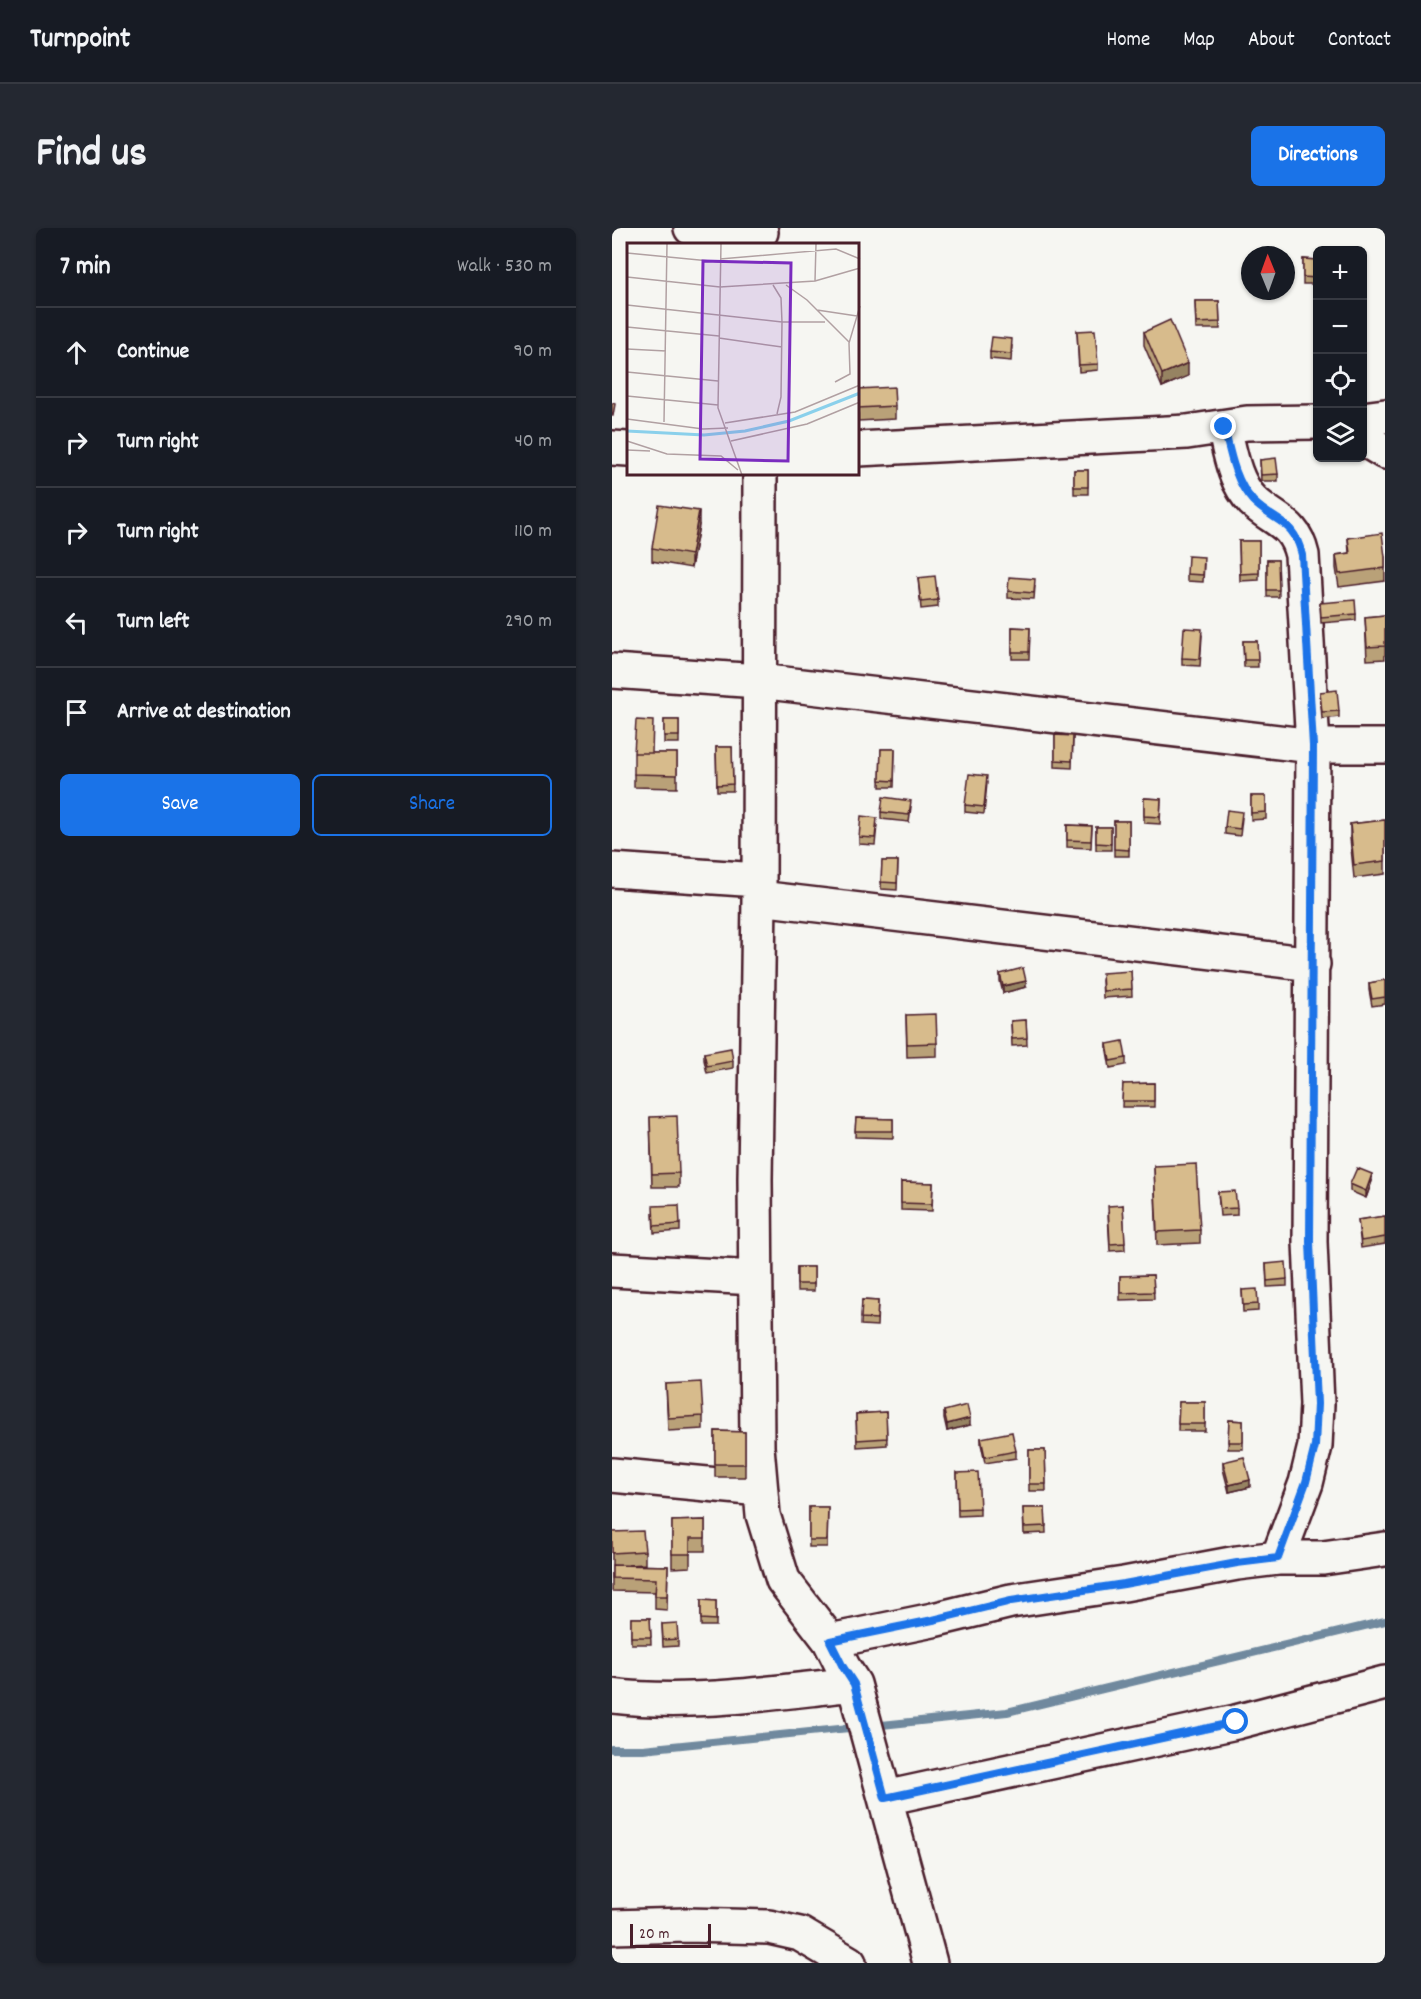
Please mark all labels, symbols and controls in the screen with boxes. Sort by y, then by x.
text: Turnpoint [30,21,130,61]
text: Home [1106,26,1150,56]
text: Map [1183,26,1215,56]
text: About [1248,26,1295,56]
text: Contact [1328,26,1391,56]
text: Find us [36,126,147,186]
button: Directions [1251,126,1385,186]
inset map [627,243,860,476]
north arrow [1241,246,1295,300]
map controls [1313,246,1367,462]
button: + [1313,246,1367,300]
text: 7 min [60,249,111,286]
text: Walk · 530 m [457,253,552,281]
button: − [1313,300,1367,354]
icon: ahead [60,336,93,369]
text: Continue [117,337,189,368]
text: 90 m [514,338,552,366]
button: locate [1313,354,1367,408]
button: layers [1313,408,1367,462]
route end [1210,413,1236,439]
icon: right [60,426,93,459]
text: Turn right [117,427,199,458]
text: 40 m [514,428,552,456]
icon: right [60,516,93,549]
text: Turn right [117,517,199,548]
text: 110 m [514,518,552,546]
icon: left [60,606,93,639]
text: Turn left [117,607,189,638]
text: 290 m [505,608,552,636]
icon: arrive [60,696,93,729]
text: Arrive at destination [117,697,291,728]
button: Save [60,774,300,836]
button: Share [312,774,552,836]
route start [1222,1708,1248,1734]
scale bar [630,1921,711,1948]
text: 20 m [639,1923,669,1946]

